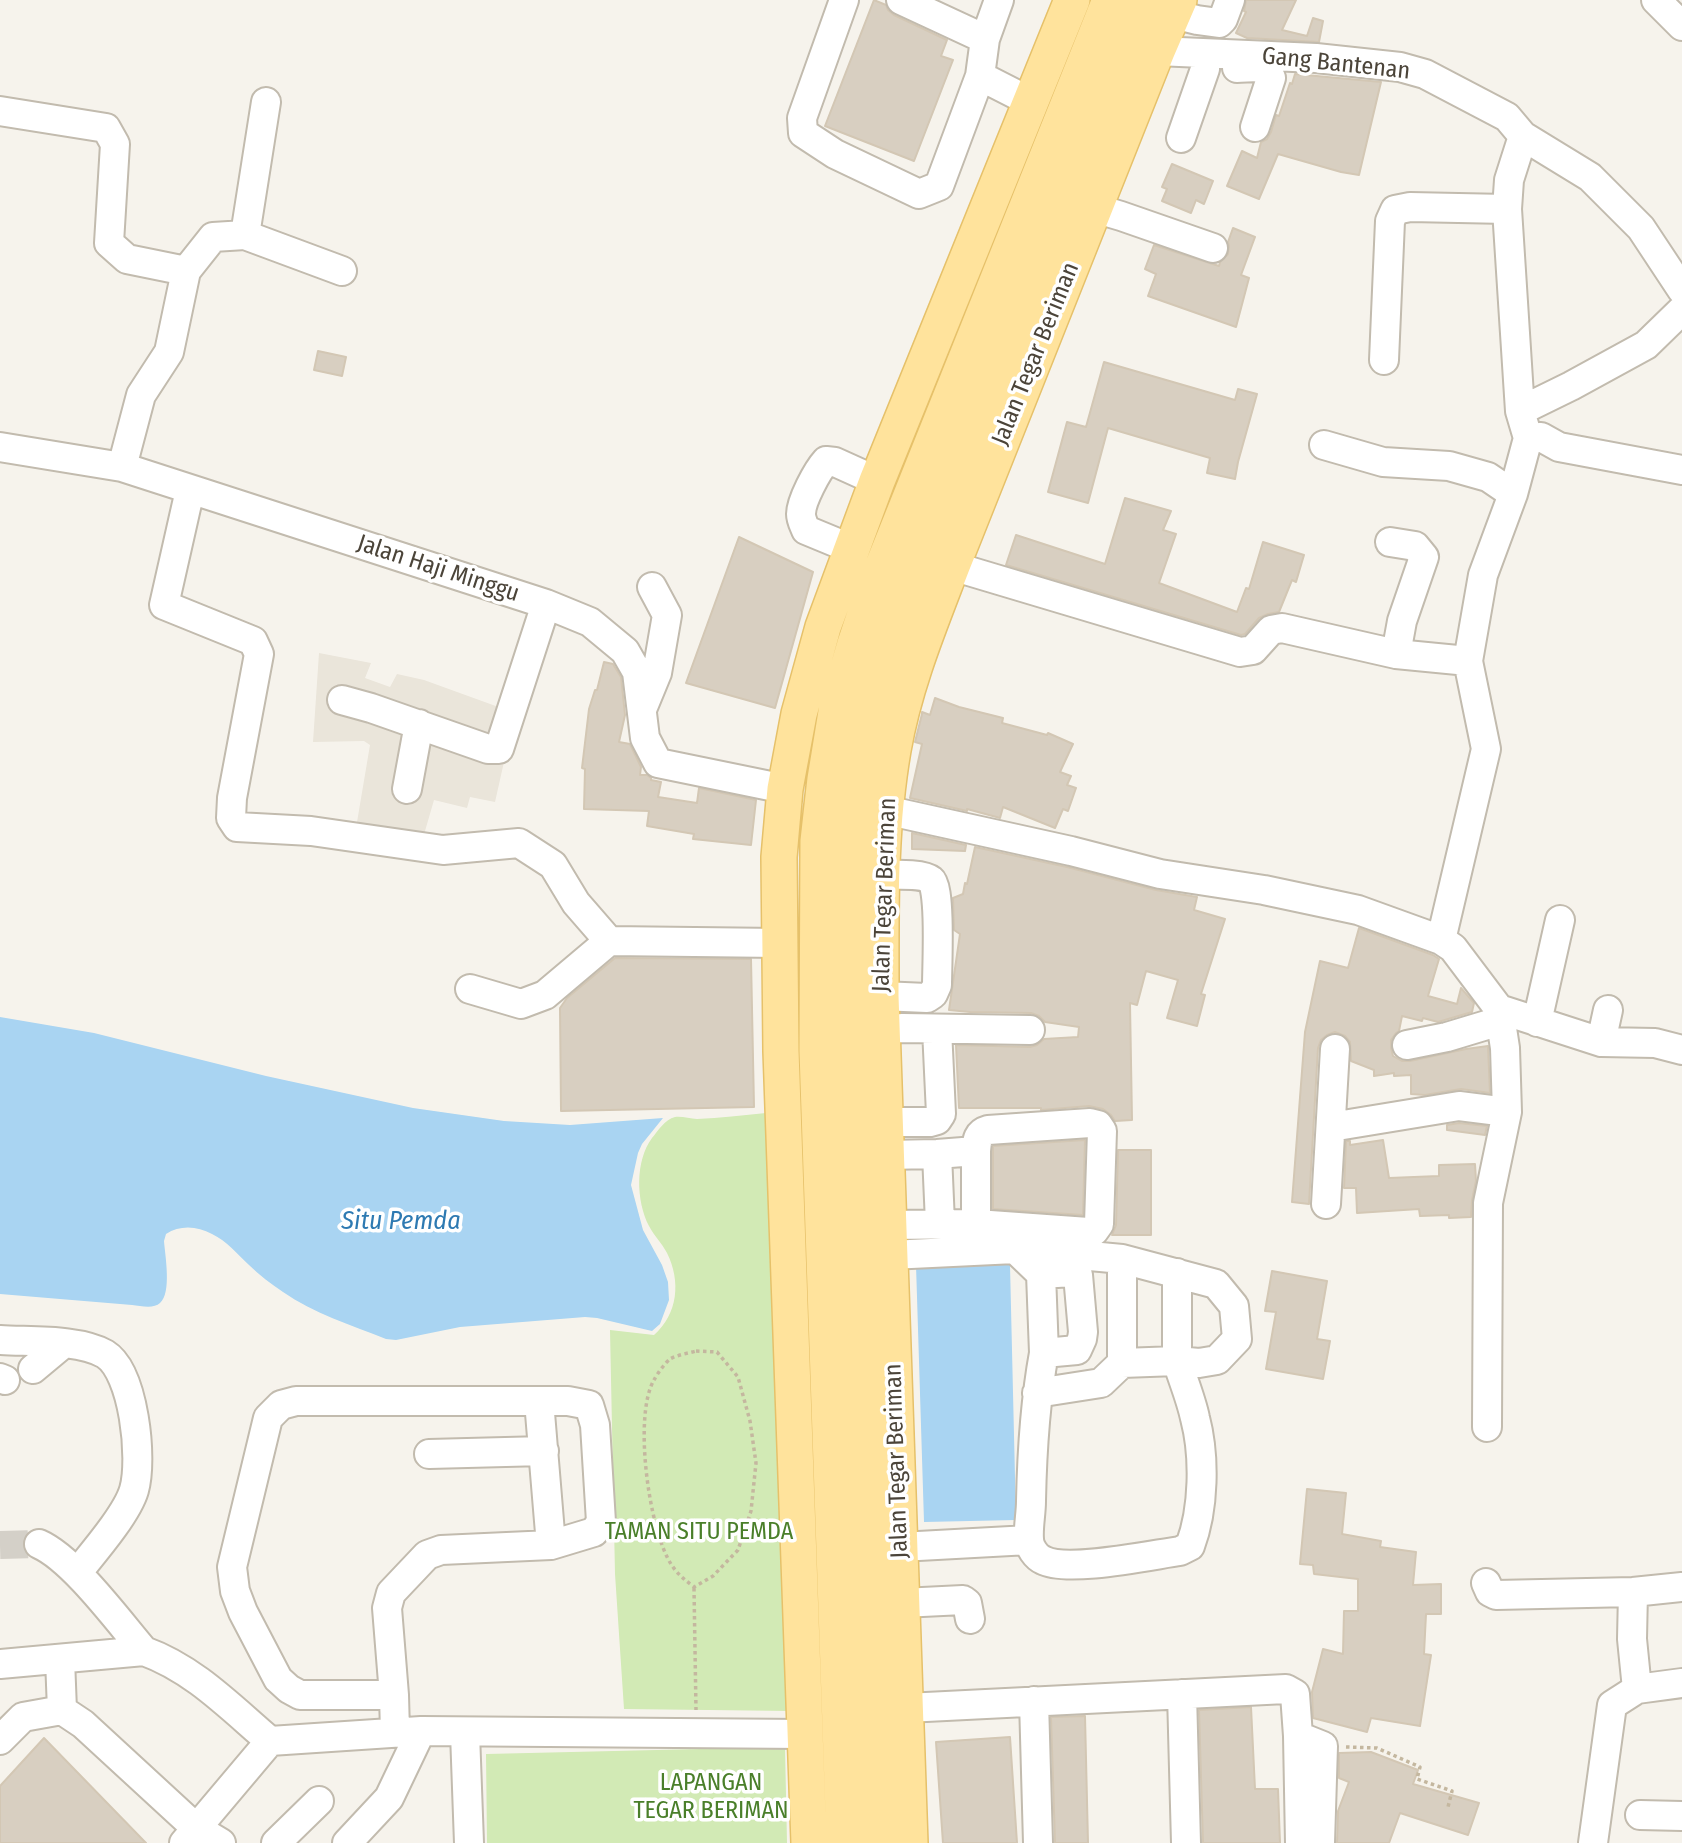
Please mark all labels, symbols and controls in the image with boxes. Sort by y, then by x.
street label: Gang Bantenan [1260,42,1412,86]
street label: Jalan Tegar Beriman [986,258,1086,450]
street label: Jalan Haji Minggu [353,529,523,609]
street label: Jalan Tegar Beriman [867,797,903,993]
water label: Situ Pemda [341,1206,461,1238]
street label: Jalan Tegar Beriman [879,1363,915,1559]
park label: TAMAN SITU PEMDA [605,1518,793,1546]
park label: LAPANGAN TEGAR BERIMAN [633,1769,789,1825]

